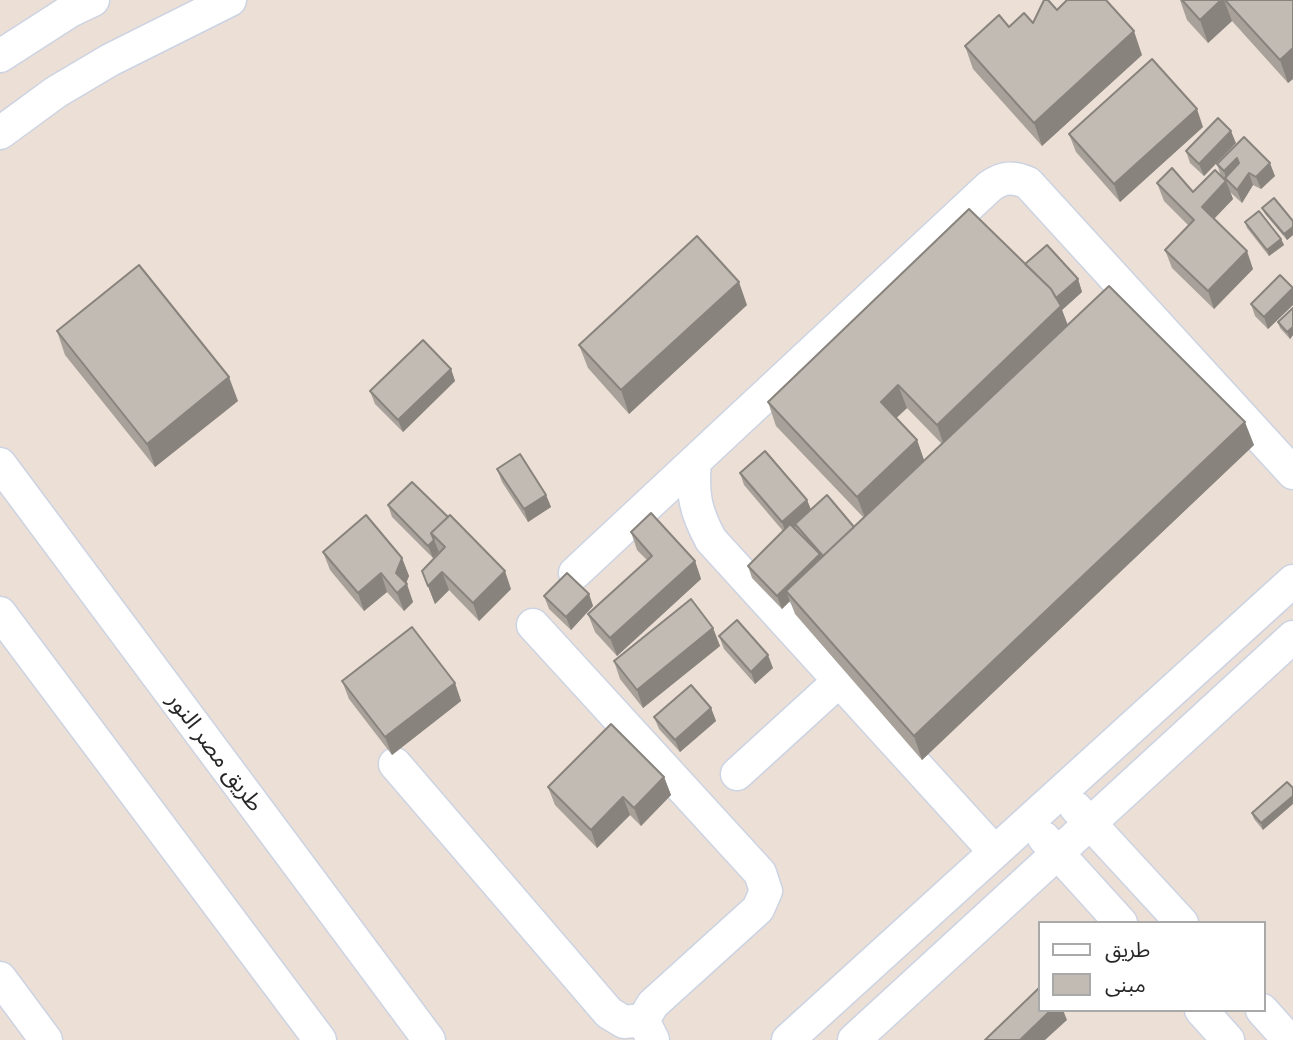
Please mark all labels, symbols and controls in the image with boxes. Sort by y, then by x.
street label: طريق مصر النور [161,687,269,817]
legend [1038,921,1265,1012]
text: طريق [1105,937,1150,962]
text: مبنى [1105,972,1146,997]

